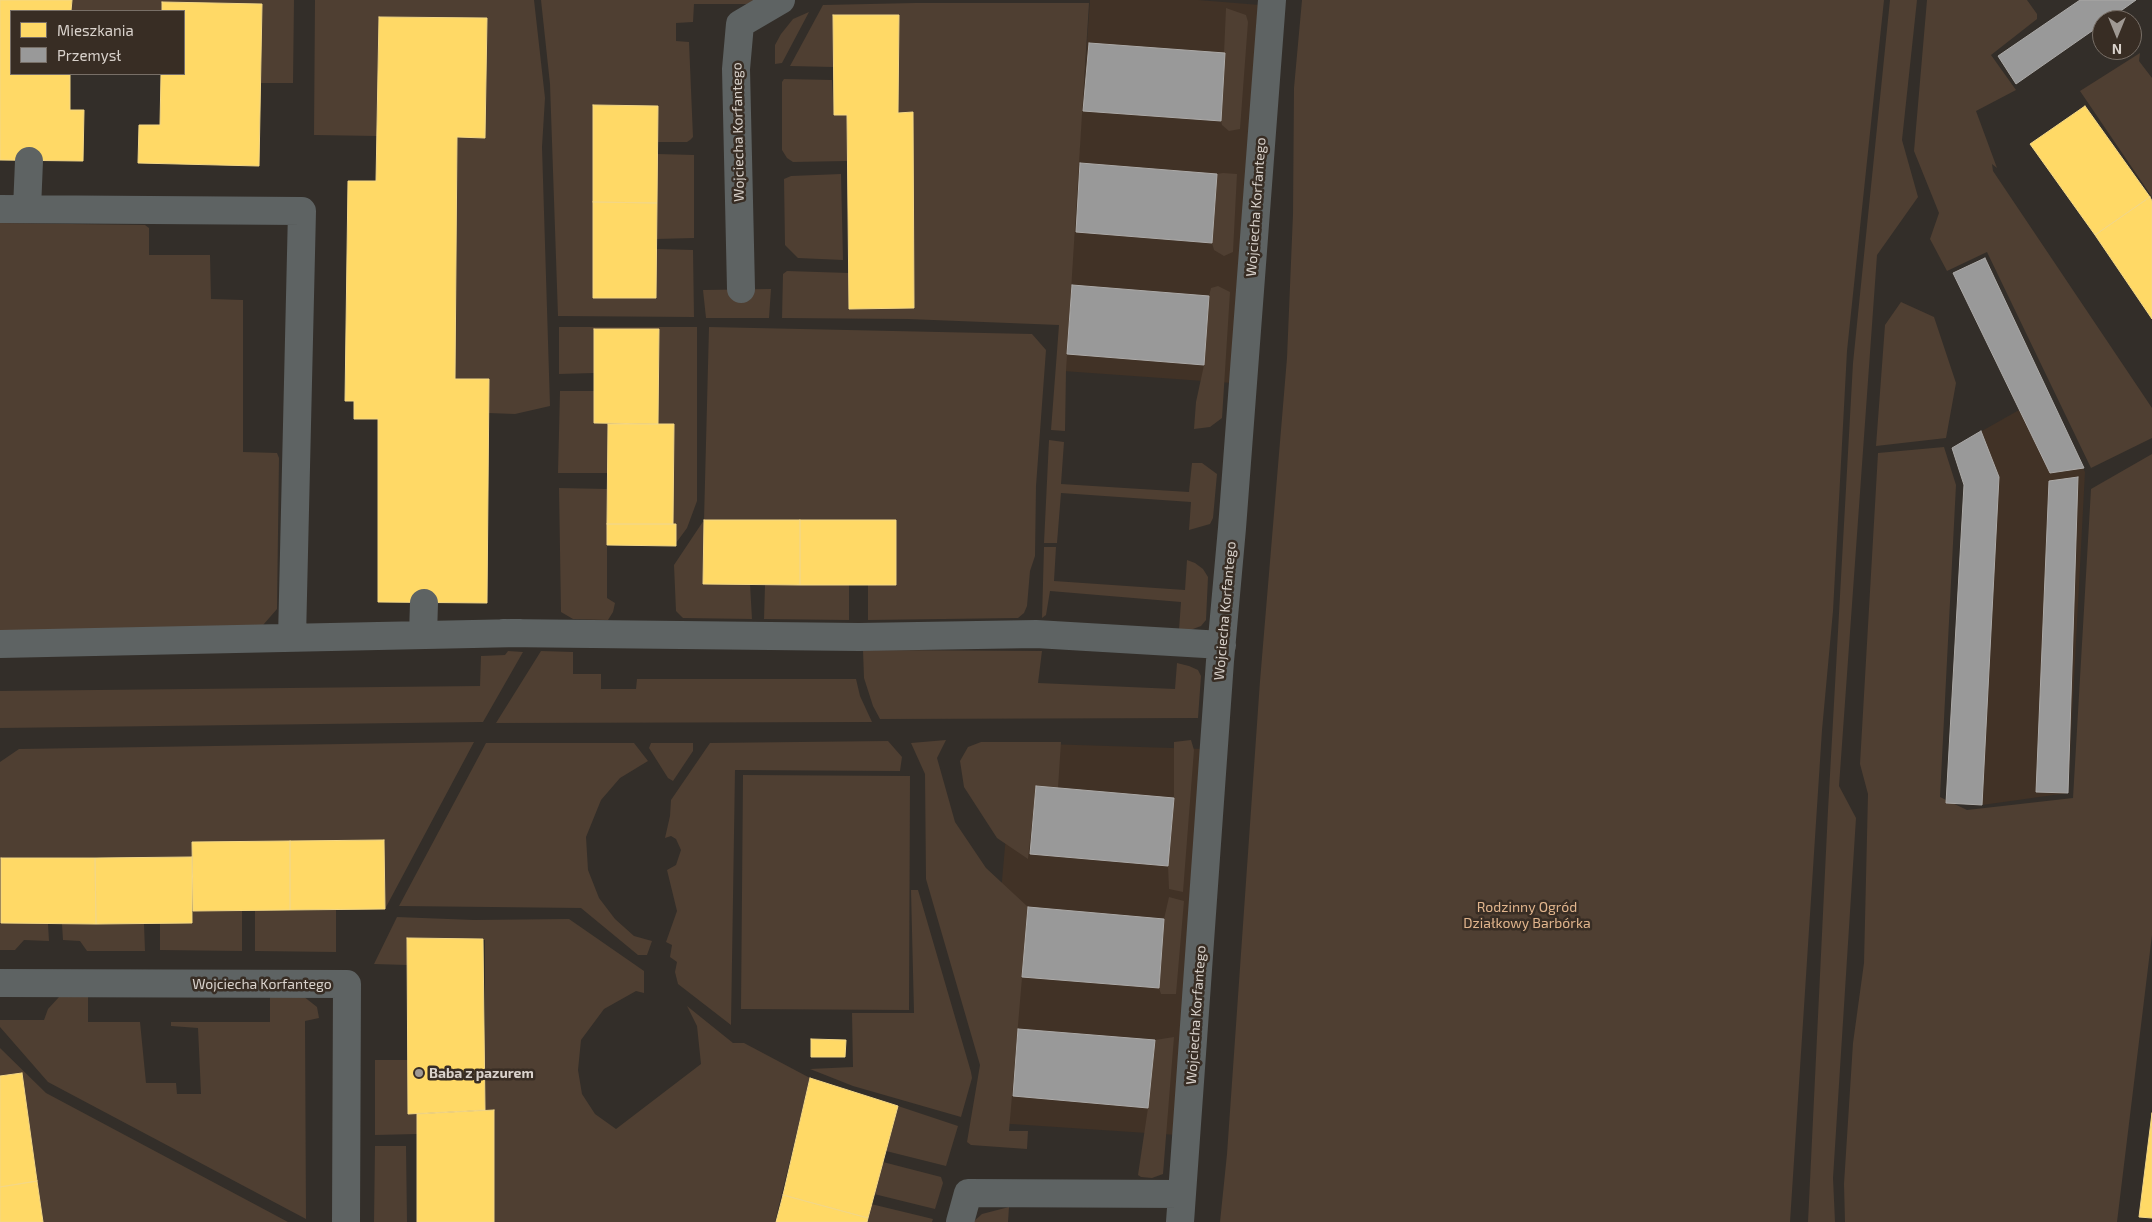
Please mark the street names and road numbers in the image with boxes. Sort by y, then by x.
street label: Wojciecha Korfantego [728,62,748,202]
street label: Wojciecha Korfantego [1243,137,1269,277]
street label: Wojciecha Korfantego [1211,541,1239,681]
street label: Wojciecha Korfantego [1183,945,1209,1085]
street label: Wojciecha Korfantego [192,976,332,992]

